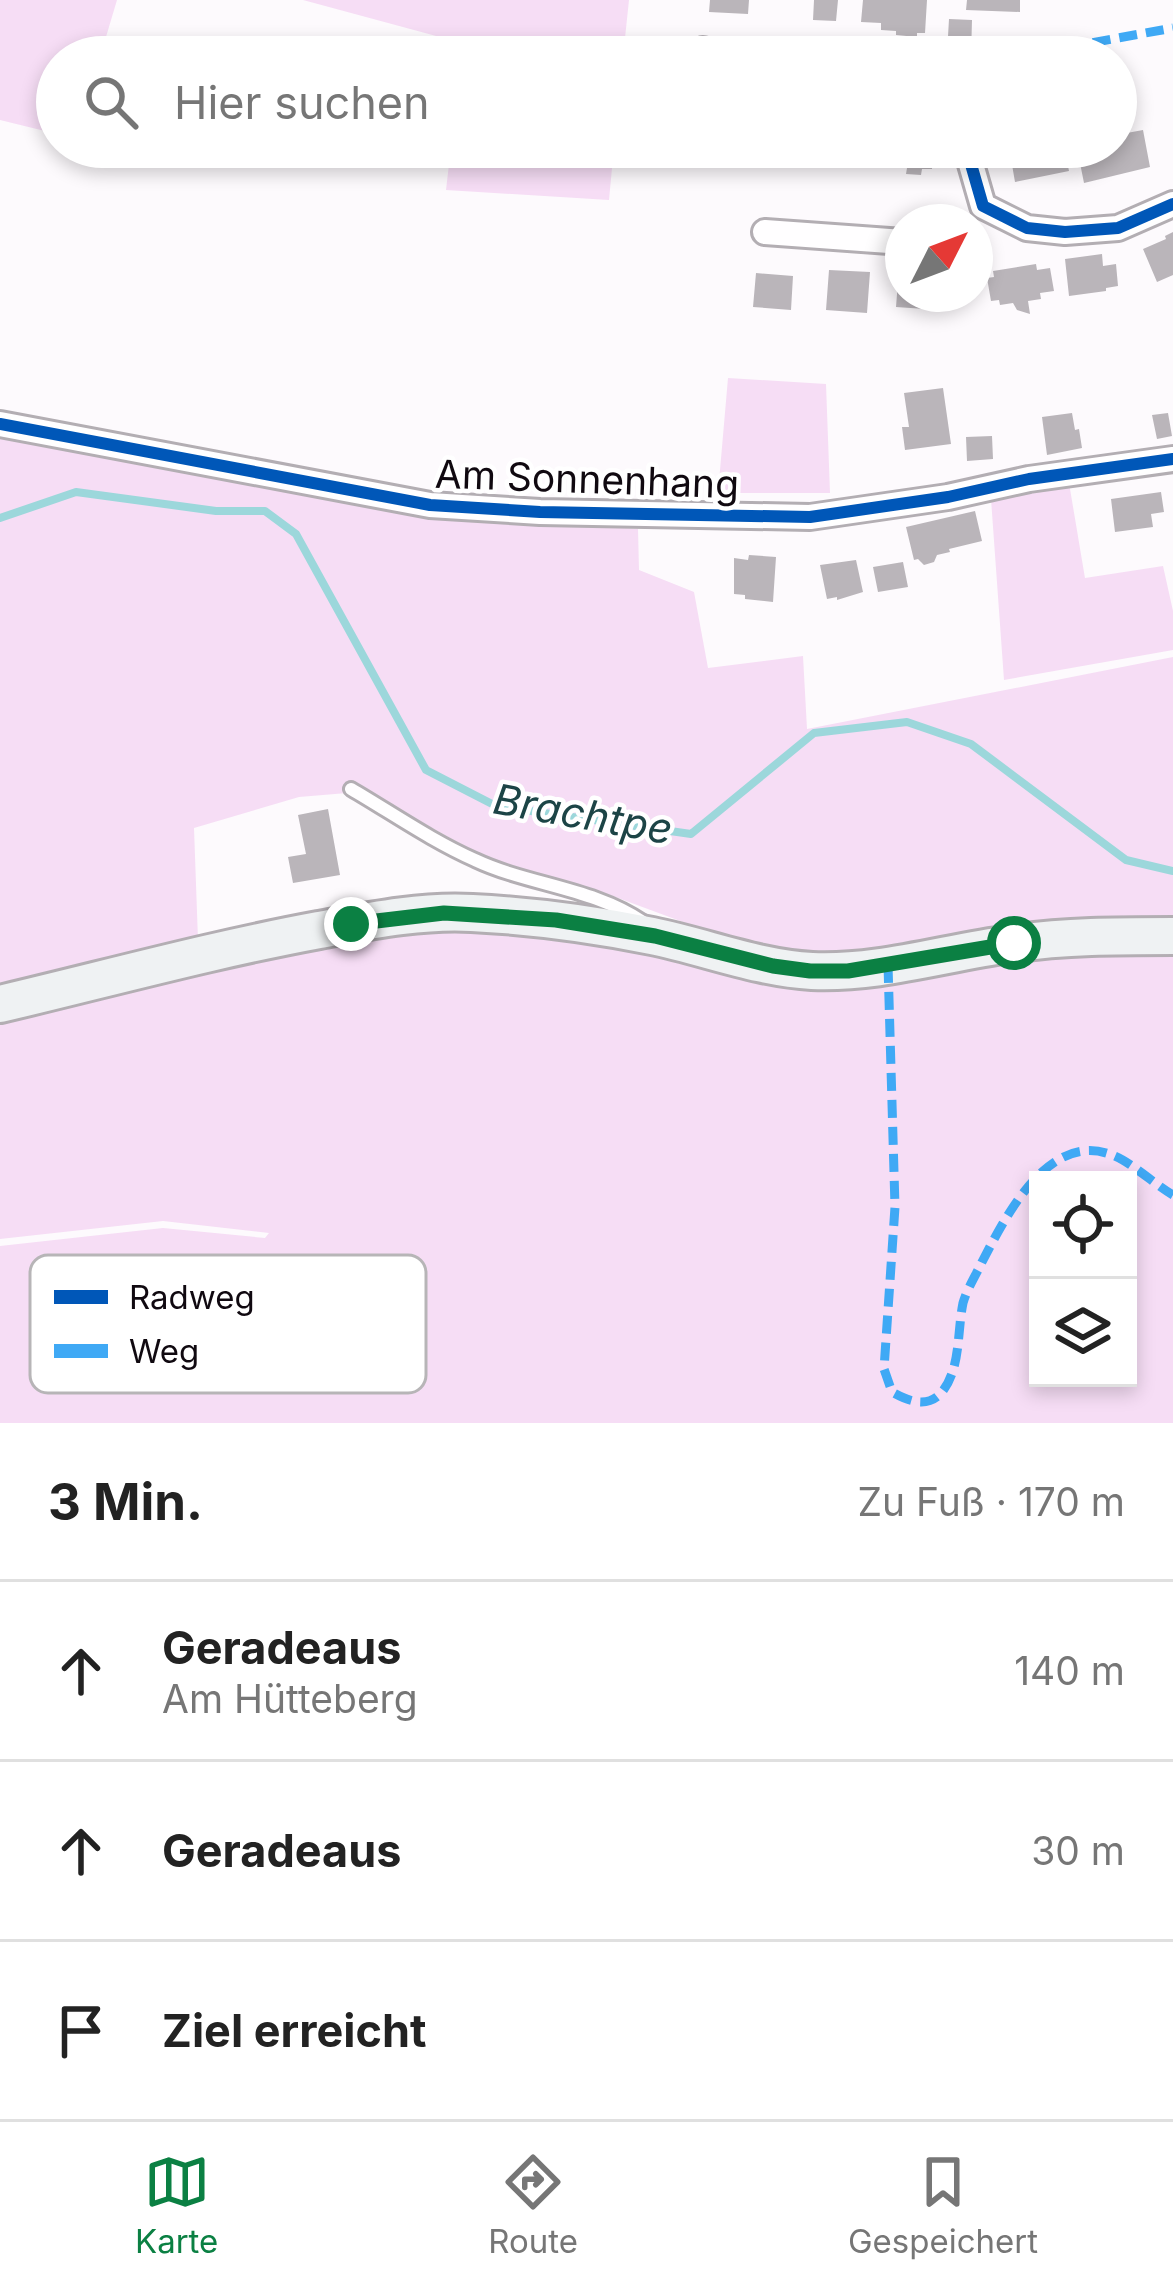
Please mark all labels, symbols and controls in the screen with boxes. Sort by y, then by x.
search box [36,36,1137,168]
icon: search [78,69,144,135]
text: Hier suchen [174,75,430,130]
north arrow [885,204,993,312]
street label: Am Sonnenhang [434,450,740,507]
water label: Brachtpe [490,773,677,854]
route end [324,897,378,951]
route start [987,916,1041,970]
map controls [1029,1171,1137,1387]
button: locate [1029,1171,1137,1279]
legend [30,1255,426,1393]
text: Radweg [129,1277,255,1317]
button: layers [1029,1279,1137,1387]
text: Weg [129,1331,199,1371]
text: 3 Min. [48,1471,203,1532]
text: Zu Fuß · 170 m [857,1478,1125,1525]
text: Geradeaus [162,1620,401,1675]
icon: ahead [48,1638,114,1704]
text: 140 m [1014,1647,1125,1694]
text: Am Hütteberg [162,1675,418,1722]
icon: ahead [48,1818,114,1884]
text: Geradeaus [162,1823,401,1878]
text: 30 m [1031,1827,1125,1874]
icon: arrive [48,1998,114,2064]
text: Ziel erreicht [162,2003,426,2058]
tab: Karte [135,2149,218,2261]
tab: Route [488,2149,578,2261]
tab: Gespeichert [848,2149,1038,2261]

